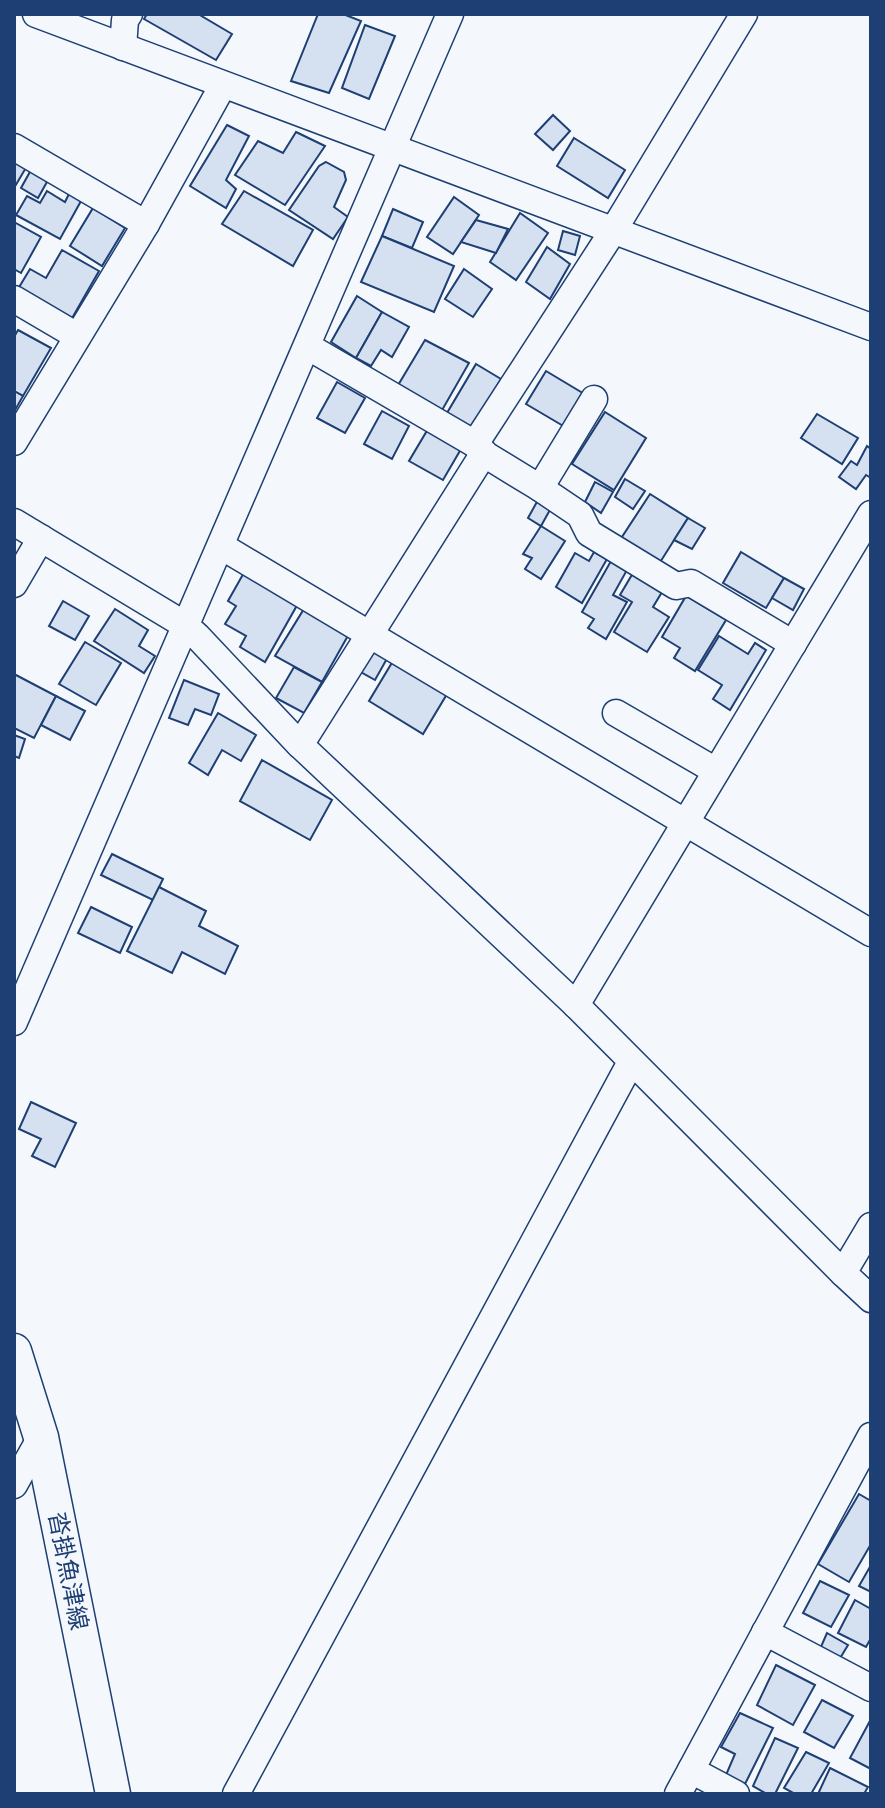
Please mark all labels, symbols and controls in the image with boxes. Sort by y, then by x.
street label: 沓掛魚津線 [42,1509,93,1633]

